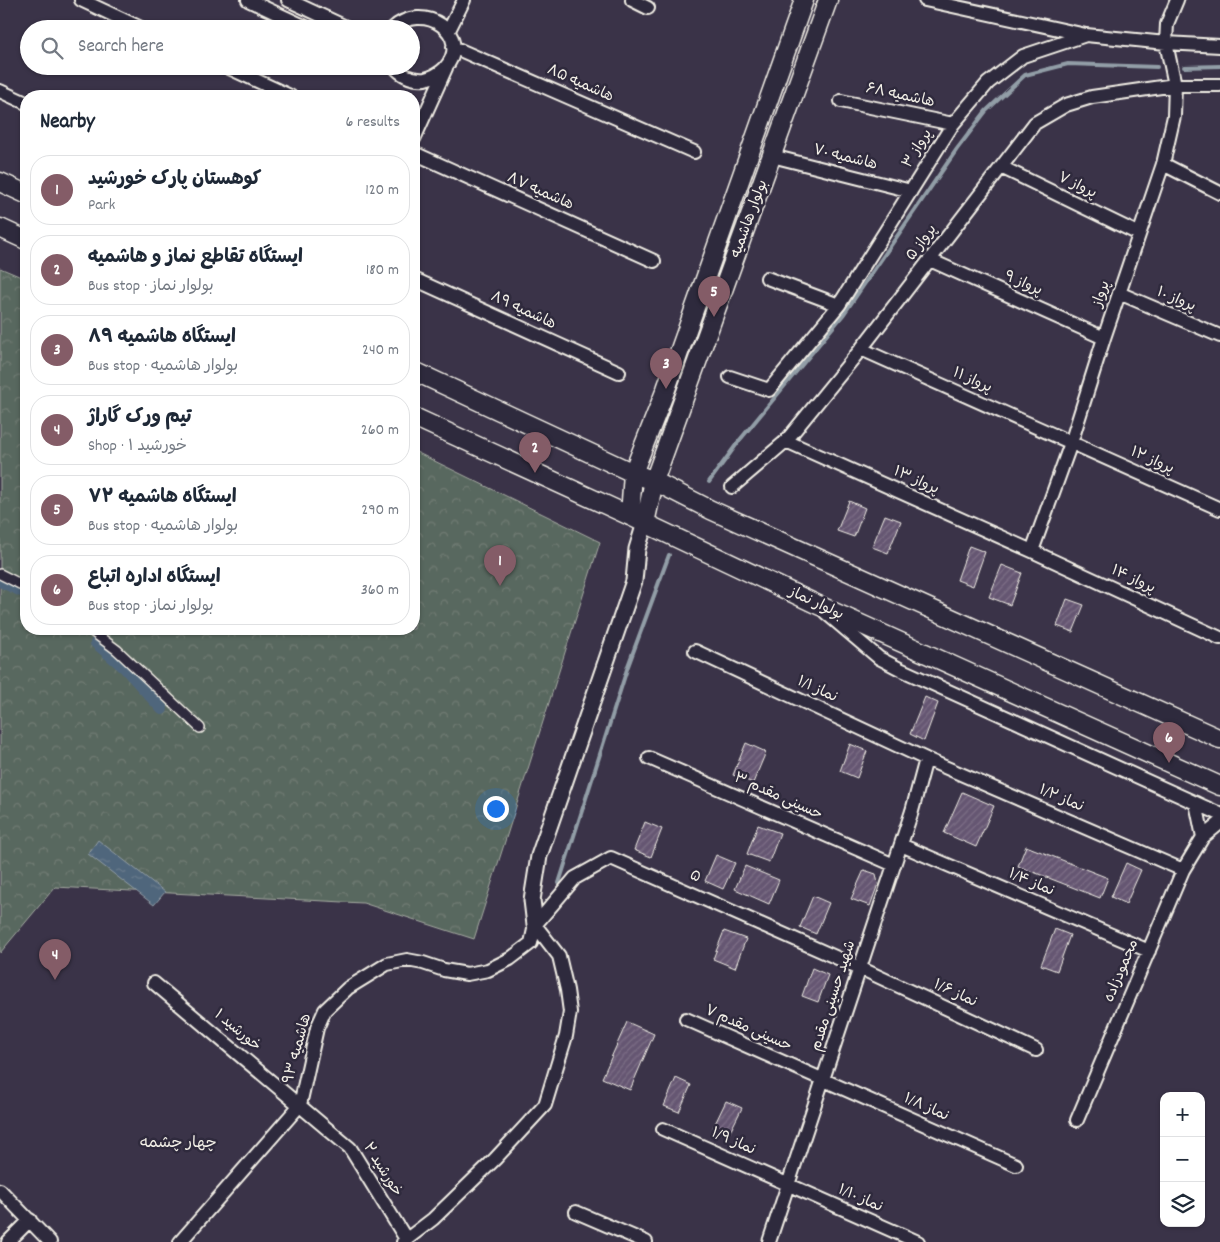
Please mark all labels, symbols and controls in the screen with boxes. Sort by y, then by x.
search box [20,20,420,75]
icon: search [38,34,66,62]
text: Search here [78,34,164,61]
street label: هاشمیه ۸۵ [543,59,617,109]
street label: هاشمیه ۶۸ [864,78,936,114]
text: Nearby [40,108,95,138]
text: 6 results [345,111,400,134]
street label: پرواز ۳ [897,125,939,173]
street label: هاشمیه ۷۰ [810,139,880,177]
text: کوهستان پارک خورشید [88,167,261,194]
street label: هاشمیه ۸۷ [503,167,577,217]
street label: پرواز ۷ [1054,167,1100,205]
street label: بولوار هاشمیه [726,177,774,261]
text: 1 [55,179,59,202]
text: 120 m [365,179,399,202]
text: Park [88,194,115,217]
street label: پرواز ۵ [901,220,943,266]
text: ایستگاه تقاطع نماز و هاشمیه [88,245,303,272]
text: 2 [54,259,61,282]
text: 180 m [366,259,399,282]
street label: پرواز ۹ [1000,266,1046,302]
text: Bus stop · بولوار نماز [88,275,214,298]
pin: 5 [698,276,730,317]
street label: پرواز [1087,278,1117,311]
street label: پرواز ۱۰ [1153,282,1199,318]
street label: هاشمیه ۸۹ [487,286,559,336]
text: ایستگاه هاشمیه ۸۹ [88,325,236,352]
text: 3 [53,339,61,362]
text: 240 m [362,339,399,362]
pin: 3 [650,348,682,389]
text: Bus stop · بولوار هاشمیه [88,355,238,378]
street label: پرواز ۱۱ [949,363,995,399]
text: تیم ورک گاراژ [88,405,191,432]
text: 4 [54,419,60,442]
text: 260 m [361,419,399,442]
pin: 2 [519,432,551,473]
text: Shop · خورشید ۱ [88,435,187,458]
street label: پرواز ۱۲ [1127,442,1177,480]
street label: پرواز ۱۳ [890,461,942,501]
text: ایستگاه هاشمیه ۷۲ [88,485,237,512]
text: 5 [53,499,61,522]
text: 290 m [361,499,399,522]
text: Bus stop · بولوار هاشمیه [88,515,238,538]
pin: 1 [484,545,516,586]
street label: پرواز ۱۴ [1107,560,1159,600]
text: ایستگاه اداره اتباع [88,565,221,592]
text: 6 [53,579,61,602]
text: 360 m [361,579,399,602]
street label: بولوار نماز [784,581,847,626]
text: Bus stop · بولوار نماز [88,595,214,618]
street label: نماز ۱/۱ [793,671,841,709]
pin: 6 [1153,722,1185,763]
street label: حسینی مقدم ۳ [730,768,826,826]
street label: نماز ۱/۲ [1035,780,1087,818]
your location [483,796,509,822]
street label: نماز ۱/۴ [1005,863,1057,903]
street label: ۵ [686,865,704,889]
street label: محمودزاده [1099,936,1145,1006]
street label: شهید حسینی مقدم [806,938,862,1054]
pin: 4 [39,939,71,980]
street label: نماز ۱/۶ [929,974,981,1014]
street label: حسینی مقدم ۷ [701,1000,795,1058]
street label: خورشید ۱ [209,1005,265,1057]
street label: هاشمیه ۹۳ [278,1011,318,1087]
street label: نماز ۱/۸ [900,1088,952,1128]
map controls [1160,1092,1205,1227]
button: + [1160,1092,1205,1137]
street label: نماز ۱/۹ [707,1123,759,1161]
district label: چهار چشمه [139,1132,217,1155]
button: − [1160,1137,1205,1182]
street label: خورشید ۲ [357,1139,407,1201]
street label: نماز ۱/۱۰ [834,1179,886,1219]
button: layers [1160,1182,1205,1227]

